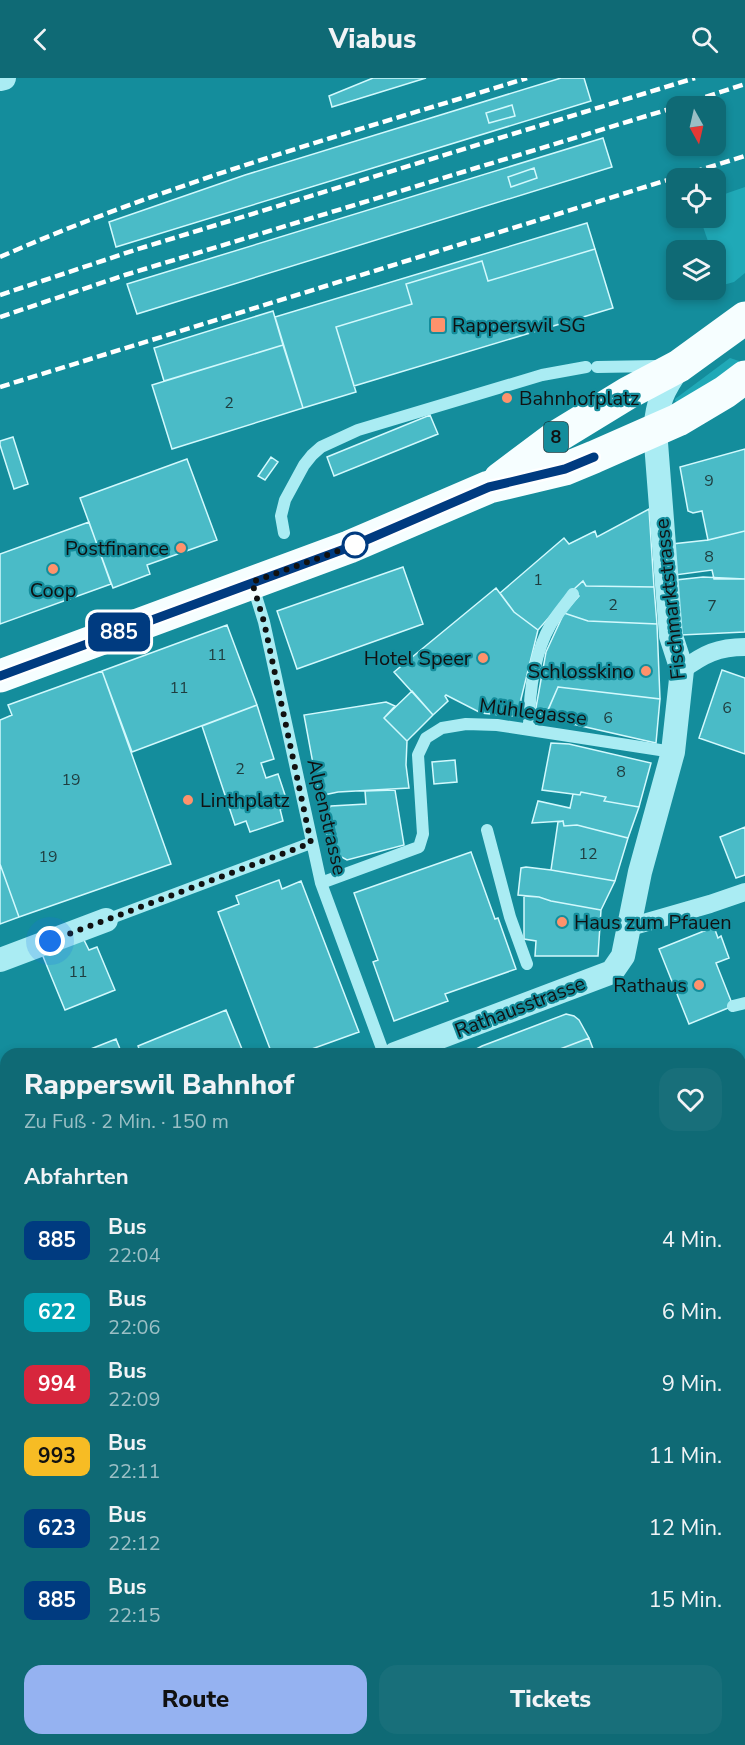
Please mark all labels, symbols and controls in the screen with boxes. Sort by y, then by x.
text: Viabus [329,21,416,58]
icon: back [24,23,57,56]
icon: search [688,23,721,56]
north arrow [666,96,726,156]
map controls [666,96,726,300]
button: locate [666,168,726,228]
button: layers [666,240,726,300]
place label: Rapperswil SG [452,312,586,339]
marker: Rapperswil SG [429,316,447,334]
place label: Bahnhofplatz [519,385,639,412]
marker: Bahnhofplatz [500,391,514,405]
house number: 2 [224,392,234,414]
road number: 8 [544,422,568,452]
house number: 9 [704,470,714,492]
street label: Fischmarktstrasse [648,517,692,681]
unlabelled marker [342,532,368,558]
place label: Postfinance [65,535,169,562]
marker: Postfinance [174,541,188,555]
house number: 8 [704,546,714,568]
marker: Coop [46,562,60,576]
house number: 1 [533,569,543,591]
place label: Coop [30,577,76,604]
house number: 2 [608,594,618,616]
house number: 7 [707,595,717,617]
line badge: 885 [84,612,154,652]
text: 885 [100,618,138,646]
house number: 11 [207,644,227,666]
place label: Hotel Speer [364,645,471,672]
marker: Hotel Speer [476,651,490,665]
place label: Schlosskino [528,658,634,685]
marker: Schlosskino [639,664,653,678]
house number: 11 [169,677,189,699]
street label: Mühlegasse [478,692,588,732]
house number: 6 [722,697,732,719]
house number: 6 [603,707,613,729]
street label: Alpenstrasse [301,756,353,878]
house number: 2 [235,758,245,780]
house number: 8 [616,761,626,783]
house number: 19 [61,769,81,791]
place label: Linthplatz [200,787,290,814]
marker: Linthplatz [181,793,195,807]
house number: 12 [578,843,598,865]
house number: 19 [38,846,58,868]
place label: Haus zum Pfauen [574,909,732,936]
marker: Haus zum Pfauen [555,915,569,929]
your location [35,926,65,956]
house number: 11 [68,961,88,983]
street label: Rathausstrasse [451,970,589,1044]
place label: Rathaus [613,972,687,999]
marker: Rathaus [692,978,706,992]
text: Rapperswil Bahnhof [24,1066,294,1104]
button: heart [659,1068,722,1131]
text: Zu Fuß · 2 Min. · 150 m [24,1108,229,1135]
text: Abfahrten [24,1162,129,1192]
text: Bus [108,1212,147,1242]
text: 4 Min. [662,1225,722,1255]
text: 885 [38,1226,76,1254]
text: 22:04 [108,1242,161,1269]
text: Bus [108,1284,147,1314]
text: 6 Min. [662,1297,722,1327]
text: 622 [38,1298,76,1326]
text: 22:06 [108,1314,161,1341]
text: Bus [108,1356,147,1386]
text: 9 Min. [662,1369,722,1399]
text: 994 [38,1370,76,1398]
text: 22:09 [108,1386,161,1413]
text: Bus [108,1428,147,1458]
text: 11 Min. [649,1441,722,1471]
text: 993 [38,1442,76,1470]
text: 22:11 [108,1458,161,1485]
text: Bus [108,1500,147,1530]
text: 12 Min. [649,1513,722,1543]
text: 623 [38,1514,76,1542]
text: 22:12 [108,1530,161,1557]
text: Bus [108,1572,147,1602]
text: 15 Min. [649,1585,722,1615]
text: 885 [38,1586,76,1614]
text: 22:15 [108,1602,161,1629]
button: Route [24,1665,367,1734]
button: Tickets [379,1665,722,1734]

